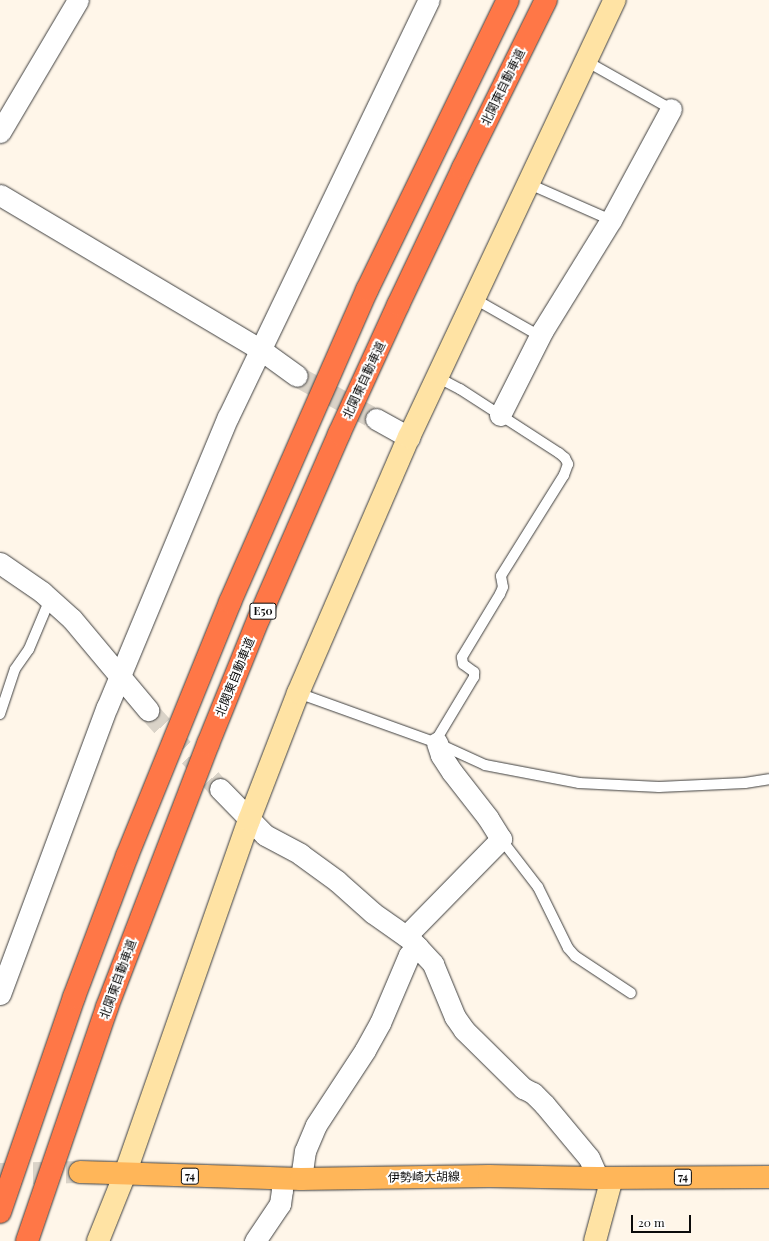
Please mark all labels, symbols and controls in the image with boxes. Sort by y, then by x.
street label: 北関東自動車道 [478,46,528,128]
street label: 北関東自動車道 [340,339,388,421]
road number: E50 [249,602,277,620]
street label: 北関東自動車道 [213,635,257,719]
street label: 北関東自動車道 [97,937,139,1021]
road number: 74 [180,1167,200,1185]
road number: 74 [673,1168,693,1186]
street label: 伊勢崎大胡線 [388,1169,460,1185]
scale bar [633,1207,693,1233]
text: 20 m [638,1214,665,1230]

